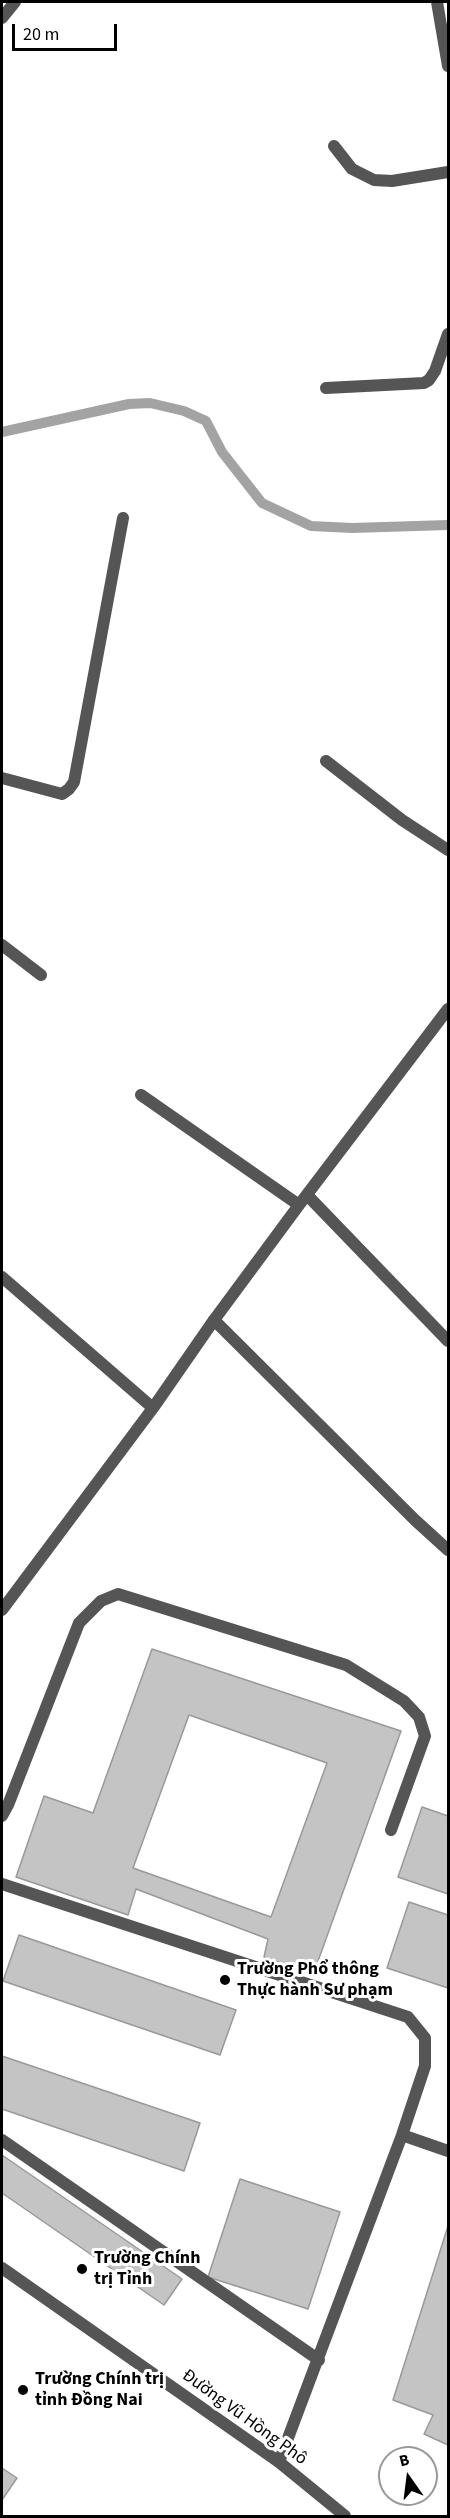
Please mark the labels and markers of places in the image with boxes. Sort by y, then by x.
place label: Trường Phổ thông Thực hành Sư phạm [237,1959,393,2002]
marker: Trường Phổ thông Thực hành Sư phạm [218,1973,232,1987]
place label: Trường Chính trị Tỉnh [94,2248,200,2290]
marker: Trường Chính trị Tỉnh [75,2262,89,2276]
place label: Trường Chính trị tỉnh Đồng Nai [35,2369,164,2412]
marker: Trường Chính trị tỉnh Đồng Nai [16,2383,30,2397]

